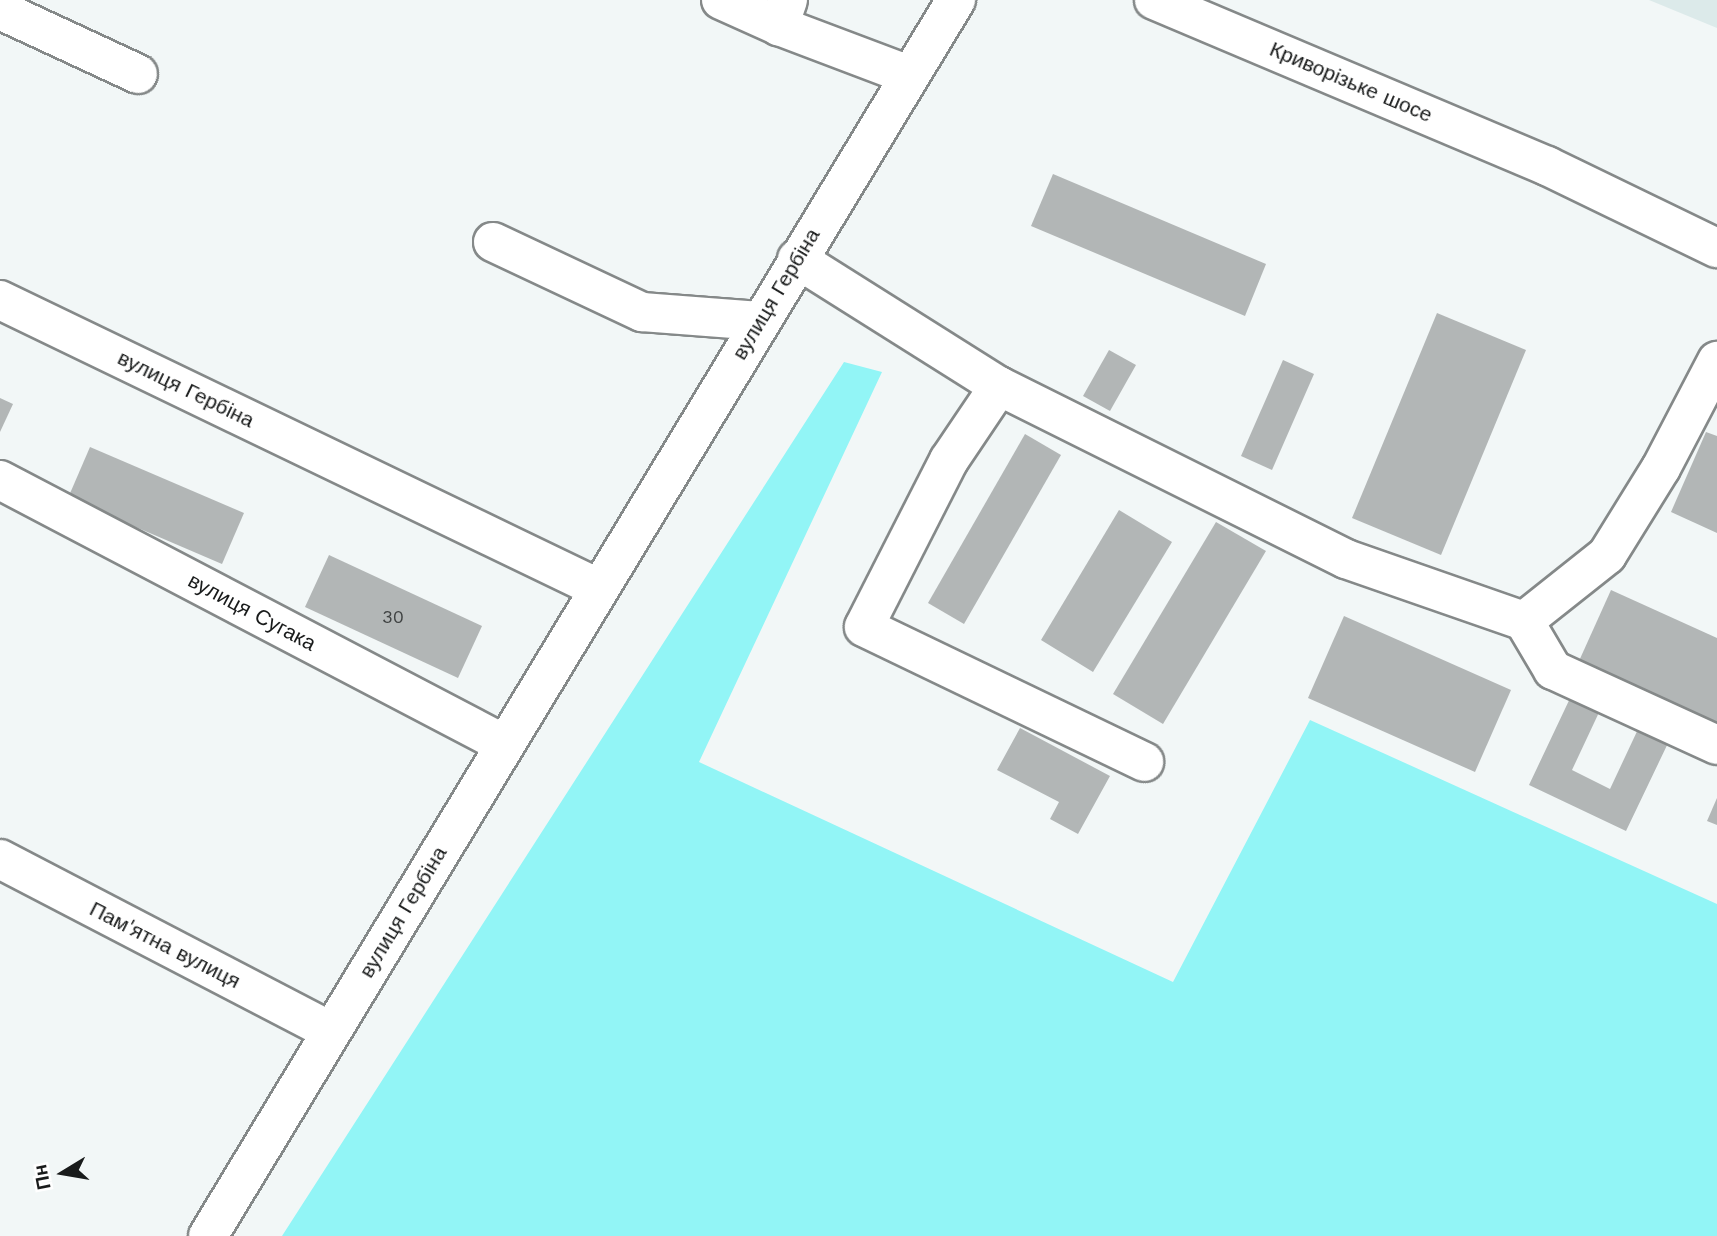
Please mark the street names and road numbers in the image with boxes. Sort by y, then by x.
street label: Криворізьке шосе [1266,36,1436,128]
street label: вулиця Гербіна [727,224,825,364]
street label: вулиця Гербіна [114,345,258,433]
street label: вулиця Сугака [184,568,320,656]
street label: вулиця Гербіна [354,842,452,982]
street label: Пам'ятна вулиця [85,896,245,994]

